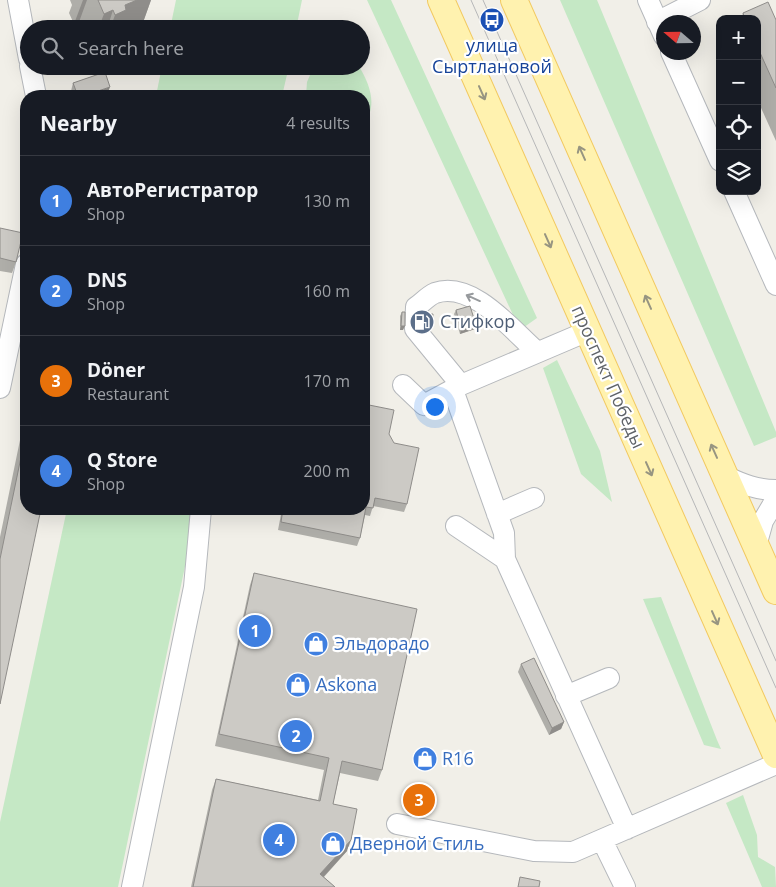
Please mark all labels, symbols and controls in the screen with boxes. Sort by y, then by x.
bus stop icon: улица Сыртлановой [479,7,505,33]
north arrow [656,15,701,60]
map controls [716,15,761,195]
button: + [716,15,761,60]
search box [20,20,370,75]
place label: улица Сыртлановой [432,33,552,78]
icon: search [38,34,66,62]
text: Search here [78,35,184,61]
button: − [716,60,761,105]
one-way arrow [477,85,487,100]
button: locate [716,105,761,150]
text: Nearby [40,109,117,137]
text: 4 results [286,112,350,134]
one-way arrow [577,146,587,161]
button: layers [716,150,761,195]
text: АвтоРегистратор [87,177,258,203]
text: 1 [51,190,61,212]
text: 130 m [304,190,350,212]
text: Shop [87,203,125,225]
one-way arrow [543,233,553,248]
text: DNS [87,267,127,293]
text: 2 [51,280,61,302]
text: 160 m [304,280,350,302]
one-way arrow [465,292,480,302]
text: Shop [87,293,125,315]
one-way arrow [643,295,652,310]
street label: проспект Победы [567,301,651,452]
fuel station icon: Стифкор [409,309,435,335]
place label: Стифкор [440,309,515,333]
text: Döner [87,357,145,383]
text: 3 [51,370,61,392]
text: 170 m [304,370,350,392]
text: Restaurant [87,383,169,405]
your location [422,394,448,420]
one-way arrow [708,444,718,459]
text: Q Store [87,447,157,473]
text: 4 [51,460,61,482]
text: 200 m [304,460,350,482]
one-way arrow [645,461,655,476]
text: Shop [87,473,125,495]
one-way arrow [711,610,721,625]
pin: 1 [239,612,271,650]
shop icon: Эльдорадо [303,631,329,657]
place label: Эльдорадо [334,631,430,655]
shop icon: Askona [285,672,311,698]
place label: Askona [316,672,377,696]
pin: 2 [280,717,312,755]
shop icon: R16 [412,746,438,772]
place label: R16 [442,746,474,770]
pin: 3 [403,781,435,819]
pin: 4 [263,821,295,859]
shop icon: Дверной Стиль [320,831,346,857]
place label: Дверной Стиль [350,831,484,855]

